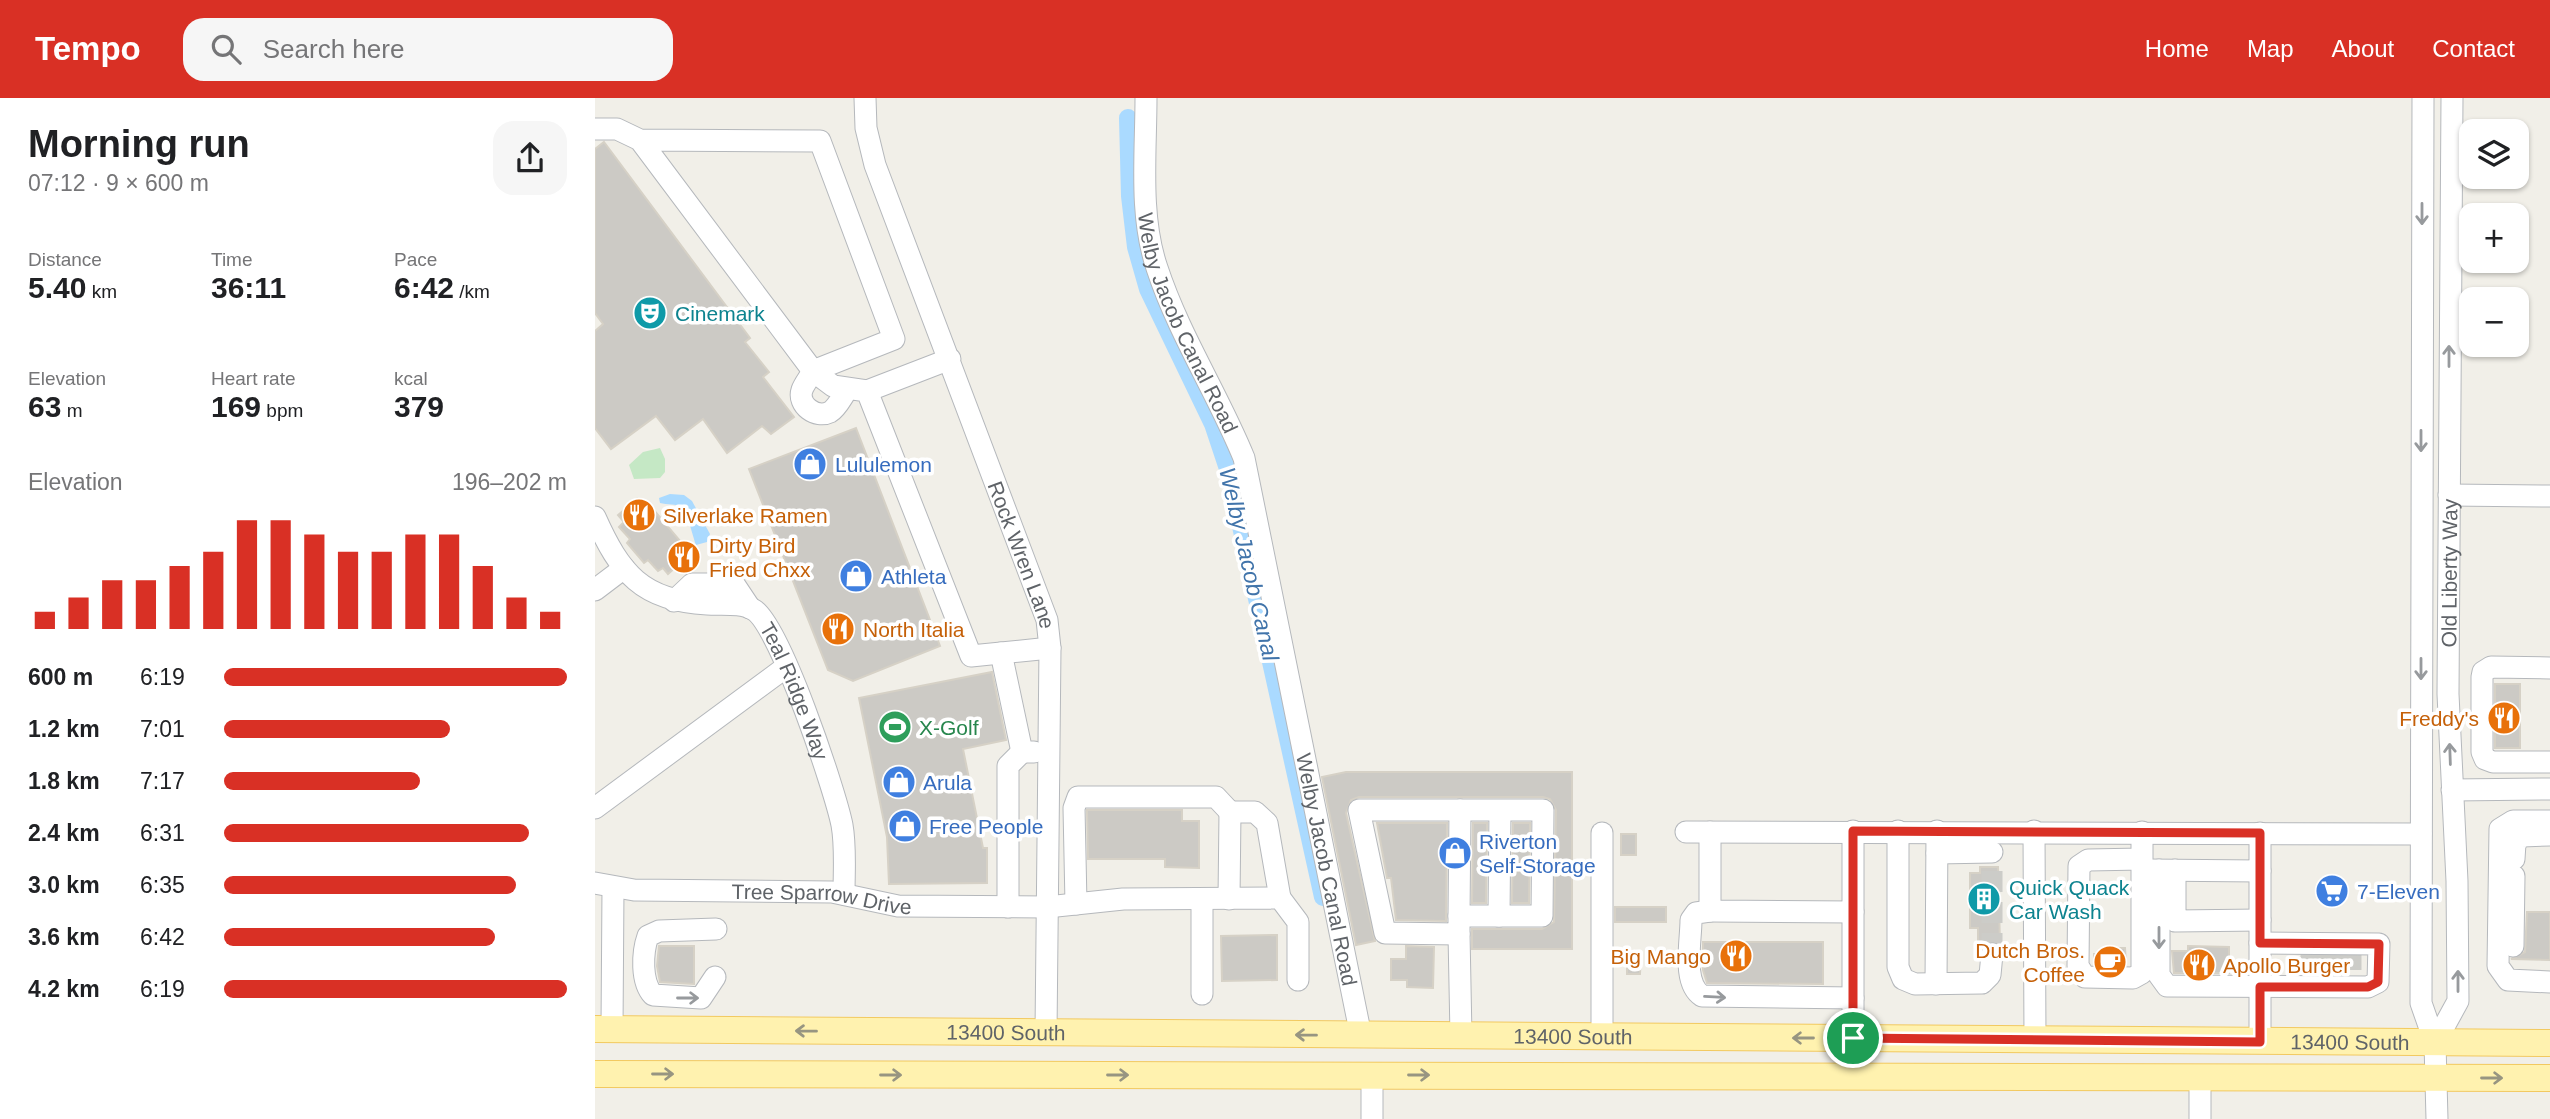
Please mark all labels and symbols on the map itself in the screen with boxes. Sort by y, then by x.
one-way arrow [2415,202,2429,225]
street label: Welby Jacob Canal Road [1135,211,1243,436]
theatre icon: Cinemark [631,294,669,332]
place label: Cinemark [675,302,765,325]
one-way arrow [2442,345,2456,368]
one-way arrow [2414,429,2428,452]
shop icon: Lululemon [791,445,829,483]
place label: Lululemon [835,453,932,476]
water label: Welby Jacob Canal [1214,465,1284,664]
street label: Rock Wren Lane [984,478,1059,630]
restaurant icon: Silverlake Ramen [620,496,658,534]
street label: Old Liberty Way [2437,498,2461,648]
place label: Silverlake Ramen [663,504,828,527]
place label: Dirty Bird Fried Chxx [709,534,811,581]
restaurant icon: Dirty Bird Fried Chxx [665,538,703,576]
shop icon: Athleta [837,557,875,595]
place label: Athleta [881,565,947,588]
restaurant icon: North Italia [819,610,857,648]
street label: Teal Ridge Way [756,618,833,763]
place label: North Italia [863,618,965,641]
one-way arrow [2414,657,2428,680]
restaurant icon: Freddy's [2485,699,2523,737]
place label: Freddy's [2399,707,2479,730]
sports icon: X-Golf [876,708,914,746]
place label: X-Golf [919,716,979,739]
one-way arrow [2444,743,2457,766]
street label: Welby Jacob Canal Road [1293,751,1362,988]
shop icon: Arula [880,763,918,801]
place label: Arula [923,771,972,794]
shop icon: Free People [886,807,924,845]
place label: Free People [929,815,1043,838]
place label: Riverton Self-Storage [1479,830,1596,877]
shop icon: Riverton Self-Storage [1436,834,1474,872]
supermarket icon: 7-Eleven [2313,872,2351,910]
place label: Quick Quack Car Wash [2009,876,2130,923]
street label: Tree Sparrow Drive [732,879,912,918]
building icon: Quick Quack Car Wash [1965,880,2003,918]
place label: 7-Eleven [2357,880,2440,903]
one-way arrow [2152,926,2166,949]
restaurant icon: Big Mango [1717,937,1755,975]
place label: Dutch Bros. Coffee [1975,939,2085,986]
cafe icon: Dutch Bros. Coffee [2091,943,2129,981]
place label: Big Mango [1611,945,1711,968]
restaurant icon: Apollo Burger [2180,946,2218,984]
place label: Apollo Burger [2223,954,2350,977]
one-way arrow [2451,970,2465,993]
one-way arrow [1703,990,1726,1003]
one-way arrow [676,991,699,1005]
pin [1823,1008,1883,1068]
street label: 13400 South [946,1020,1066,1044]
one-way arrow [795,1024,818,1037]
street label: 13400 South [1513,1024,1633,1048]
one-way arrow [1295,1028,1318,1042]
street label: 13400 South [2290,1030,2410,1053]
one-way arrow [1792,1031,1815,1045]
one-way arrow [651,1067,674,1081]
one-way arrow [879,1068,902,1082]
one-way arrow [1106,1068,1129,1082]
one-way arrow [1407,1068,1430,1082]
one-way arrow [2481,1071,2504,1085]

